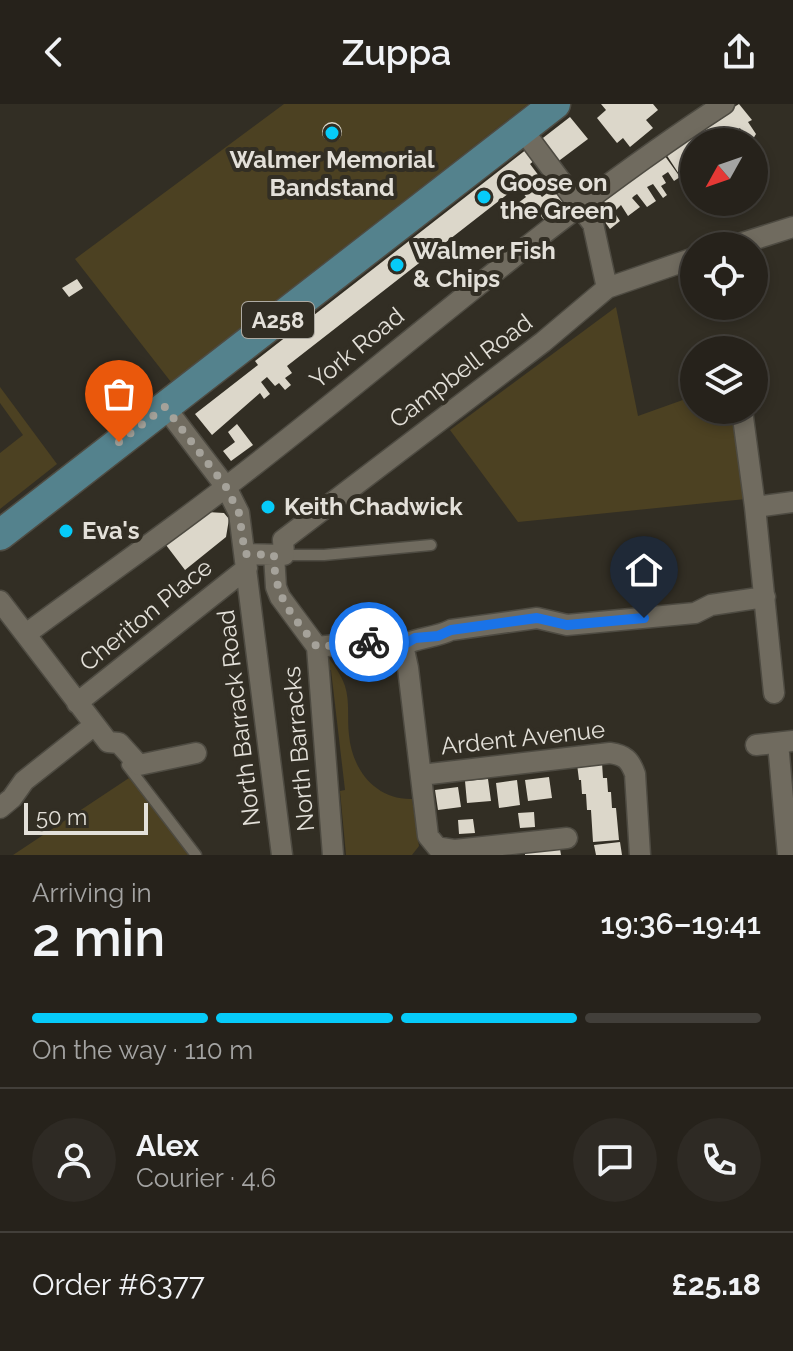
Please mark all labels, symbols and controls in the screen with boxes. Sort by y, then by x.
icon: back [32,30,76,74]
icon: share [717,30,761,74]
text: Zuppa [342,31,451,73]
marker: Walmer Memorial Bandstand [323,124,341,142]
north arrow [680,128,768,216]
map controls [680,128,768,424]
place label: Walmer Memorial Bandstand [229,145,435,202]
place label: Goose on the Green [500,168,614,225]
marker: Goose on the Green [475,188,493,206]
button: locate [680,232,768,320]
place label: Walmer Fish & Chips [413,236,556,293]
marker: Walmer Fish & Chips [388,256,406,274]
street label: York Road [304,301,410,394]
road number: A258 [242,302,314,338]
street label: Campbell Road [384,307,538,434]
button: layers [680,336,768,424]
pin [85,360,153,442]
icon: bag [97,372,141,416]
place label: Keith Chadwick [284,492,463,521]
marker: Keith Chadwick [259,498,277,516]
place label: Eva's [82,516,140,545]
marker: Eva's [57,522,75,540]
pin [610,536,678,618]
icon: home [622,548,666,592]
street label: Cheriton Place [74,552,218,677]
courier [329,602,409,682]
street label: North Barrack Road [211,608,266,828]
icon: bike [347,620,391,664]
street label: North Barracks [277,665,320,833]
street label: Ardent Avenue [439,714,606,761]
scale bar [24,799,148,835]
text: 50 m [36,804,87,830]
text: Arriving in [32,878,152,908]
text: 19:36–19:41 [601,906,761,941]
text: 2 min [32,907,165,968]
text: On the way · 110 m [32,1035,253,1065]
button: person [32,1118,116,1202]
button: chat [573,1118,657,1202]
button: phone [677,1118,761,1202]
text: Alex [136,1128,199,1163]
text: Courier · 4.6 [136,1163,276,1193]
text: Order #6377 [32,1267,205,1302]
text: £25.18 [671,1267,761,1302]

